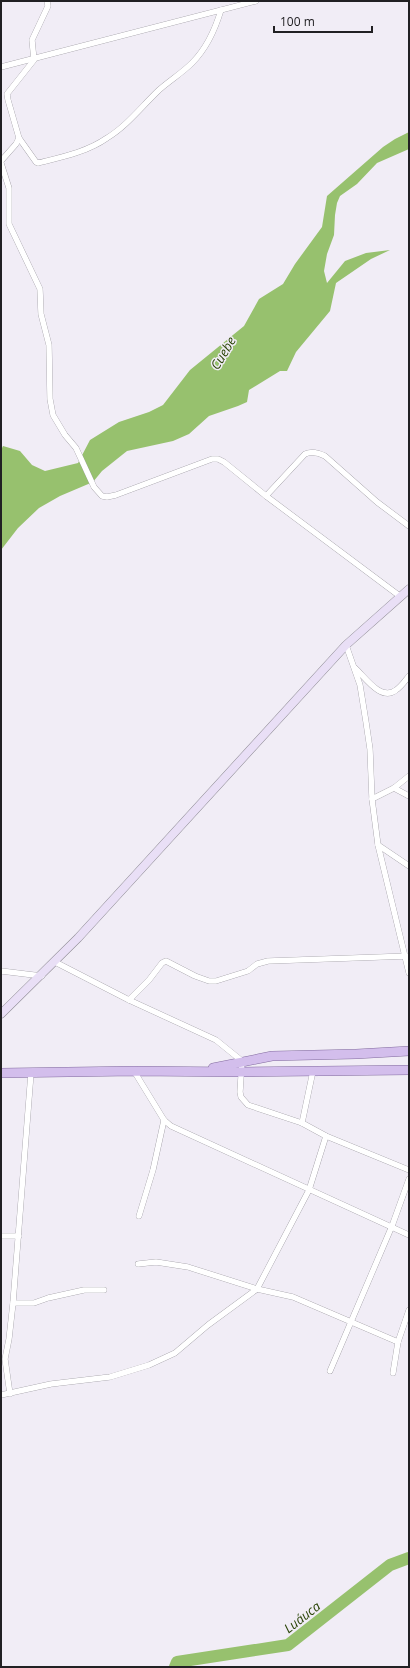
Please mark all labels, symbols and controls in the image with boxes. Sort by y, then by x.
scale bar [274,8,372,34]
text: 100 m [280,13,315,30]
water label: Cuebe [206,333,240,373]
water label: Luáuca [280,1597,325,1637]

